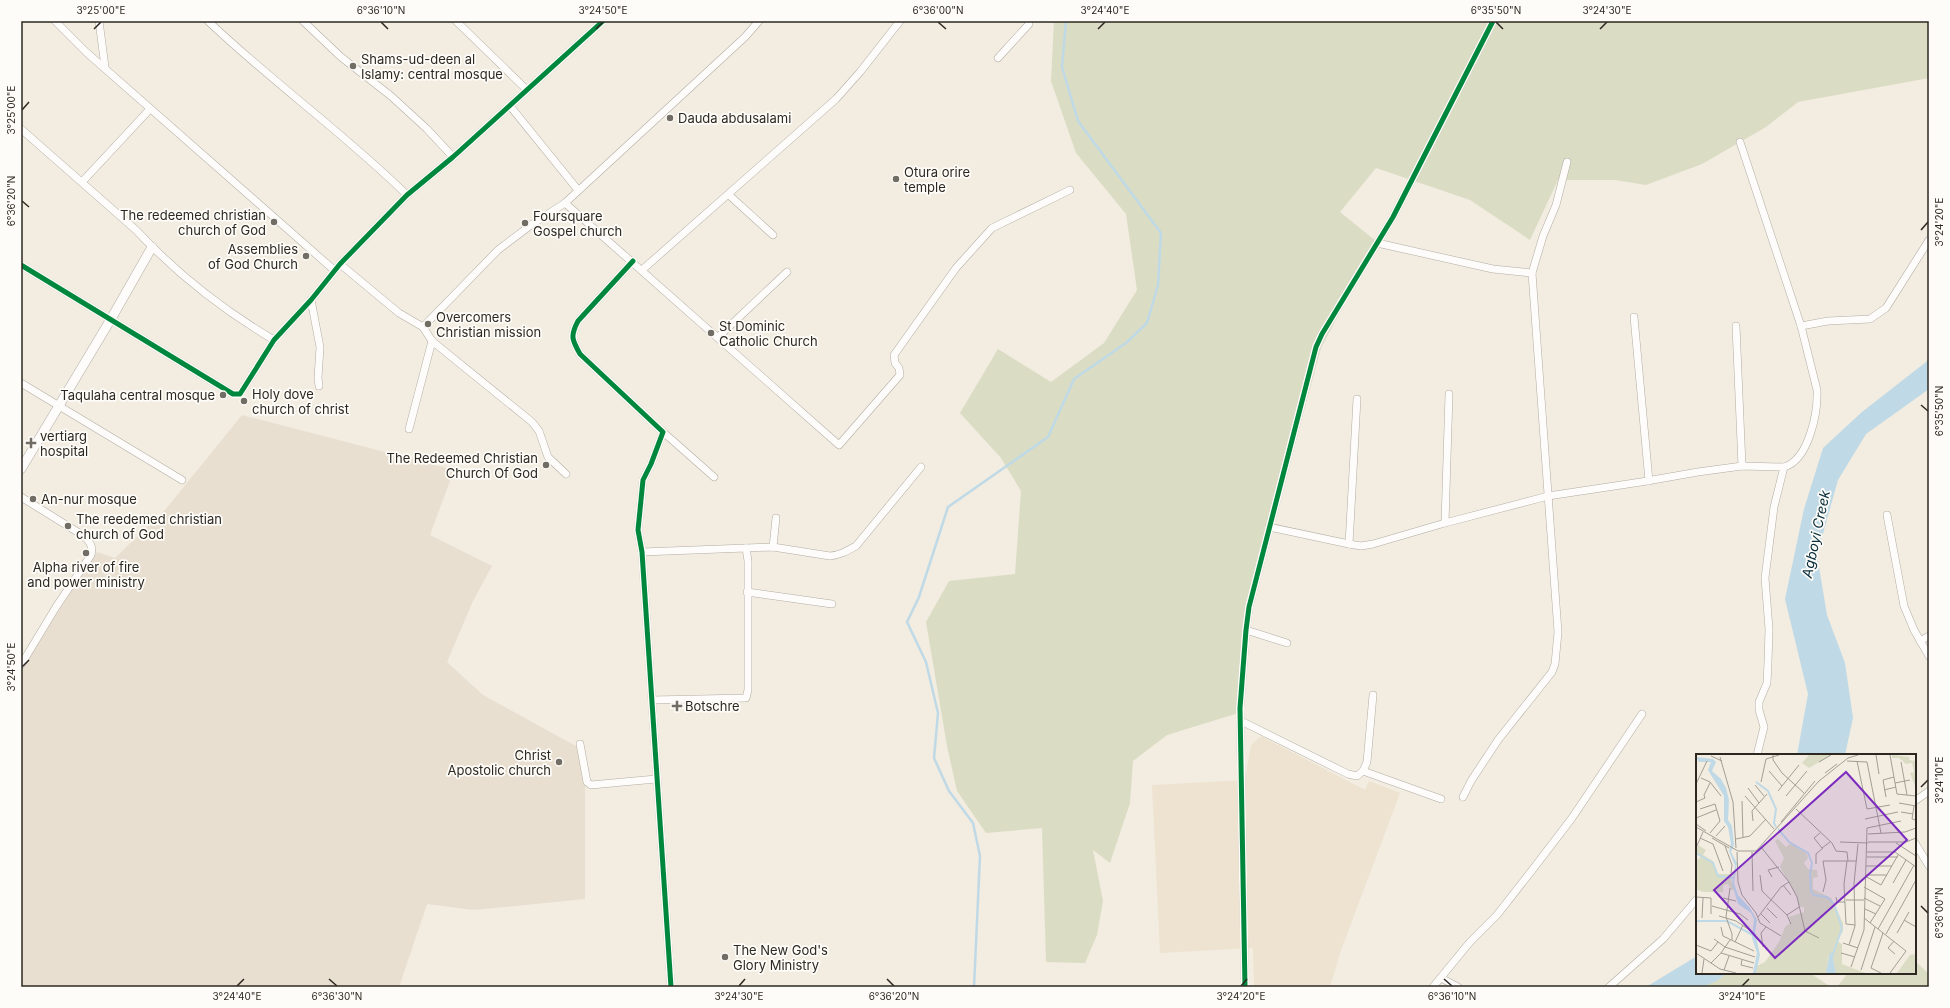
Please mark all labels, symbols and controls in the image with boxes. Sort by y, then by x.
text: 3°25'00"E [76,4,126,16]
text: 6°36'10"N [357,4,405,16]
text: 3°24'50"E [578,4,628,16]
text: 6°36'00"N [913,4,963,16]
text: 3°24'40"E [1081,4,1129,16]
text: 6°35'50"N [1471,4,1521,16]
text: 3°24'30"E [1582,4,1632,16]
place label: Shams-ud-deen al Islamy: central mosque [361,51,503,82]
marker: Shams-ud-deen al Islamy: central mosque [348,61,358,71]
text: 3°25'00"E [5,85,17,135]
place label: Dauda abdusalami [678,110,791,126]
marker: Dauda abdusalami [665,113,675,123]
place label: Otura orire temple [904,164,970,195]
marker: Otura orire temple [891,174,901,184]
text: 6°36'20"N [5,176,17,226]
text: 3°24'20"E [1933,197,1945,247]
place label: The redeemed christian church of God [120,207,266,238]
place label: Foursquare Gospel church [533,208,622,239]
marker: The redeemed christian church of God [269,217,279,227]
marker: Foursquare Gospel church [520,218,530,228]
place label: Assemblies of God Church [208,241,298,272]
marker: Assemblies of God Church [301,251,311,261]
place label: Overcomers Christian mission [436,309,541,340]
place label: St Dominic Catholic Church [719,318,818,349]
marker: Overcomers Christian mission [423,319,433,329]
marker: St Dominic Catholic Church [706,328,716,338]
place label: Holy dove church of christ [252,386,349,417]
text: 6°35'50"N [1933,386,1945,436]
place label: Taqulaha central mosque [60,387,215,403]
marker: Taqulaha central mosque [218,390,228,400]
marker: Holy dove church of christ [239,396,249,406]
place label: vertiarg hospital [40,428,88,459]
marker: vertiarg hospital [25,437,37,449]
place label: The Redeemed Christian Church Of God [387,450,538,481]
marker: The Redeemed Christian Church Of God [541,460,551,470]
water label: Agboyi Creek [1798,488,1833,580]
place label: An-nur mosque [41,491,137,507]
marker: An-nur mosque [28,494,38,504]
place label: The reedemed christian church of God [76,511,222,542]
marker: The reedemed christian church of God [63,521,73,531]
marker: Alpha river of fire and power ministry [81,548,91,558]
place label: Alpha river of fire and power ministry [27,559,145,590]
text: 3°24'50"E [5,642,17,692]
place label: Botschre [685,698,740,714]
marker: Botschre [672,701,682,711]
place label: Christ Apostolic church [448,747,551,778]
inset map [1696,754,1916,974]
text: 3°24'10"E [1933,756,1945,804]
marker: Christ Apostolic church [554,757,564,767]
text: 6°36'00"N [1933,888,1945,938]
place label: The New God's Glory Ministry [733,942,828,973]
marker: The New God's Glory Ministry [720,952,730,962]
text: 3°24'40"E [213,990,261,1002]
text: 6°36'30"N [312,990,362,1002]
text: 3°24'30"E [714,990,764,1002]
text: 6°36'20"N [869,990,919,1002]
text: 3°24'20"E [1216,990,1266,1002]
text: 6°36'10"N [1428,990,1476,1002]
text: 3°24'10"E [1718,990,1766,1002]

